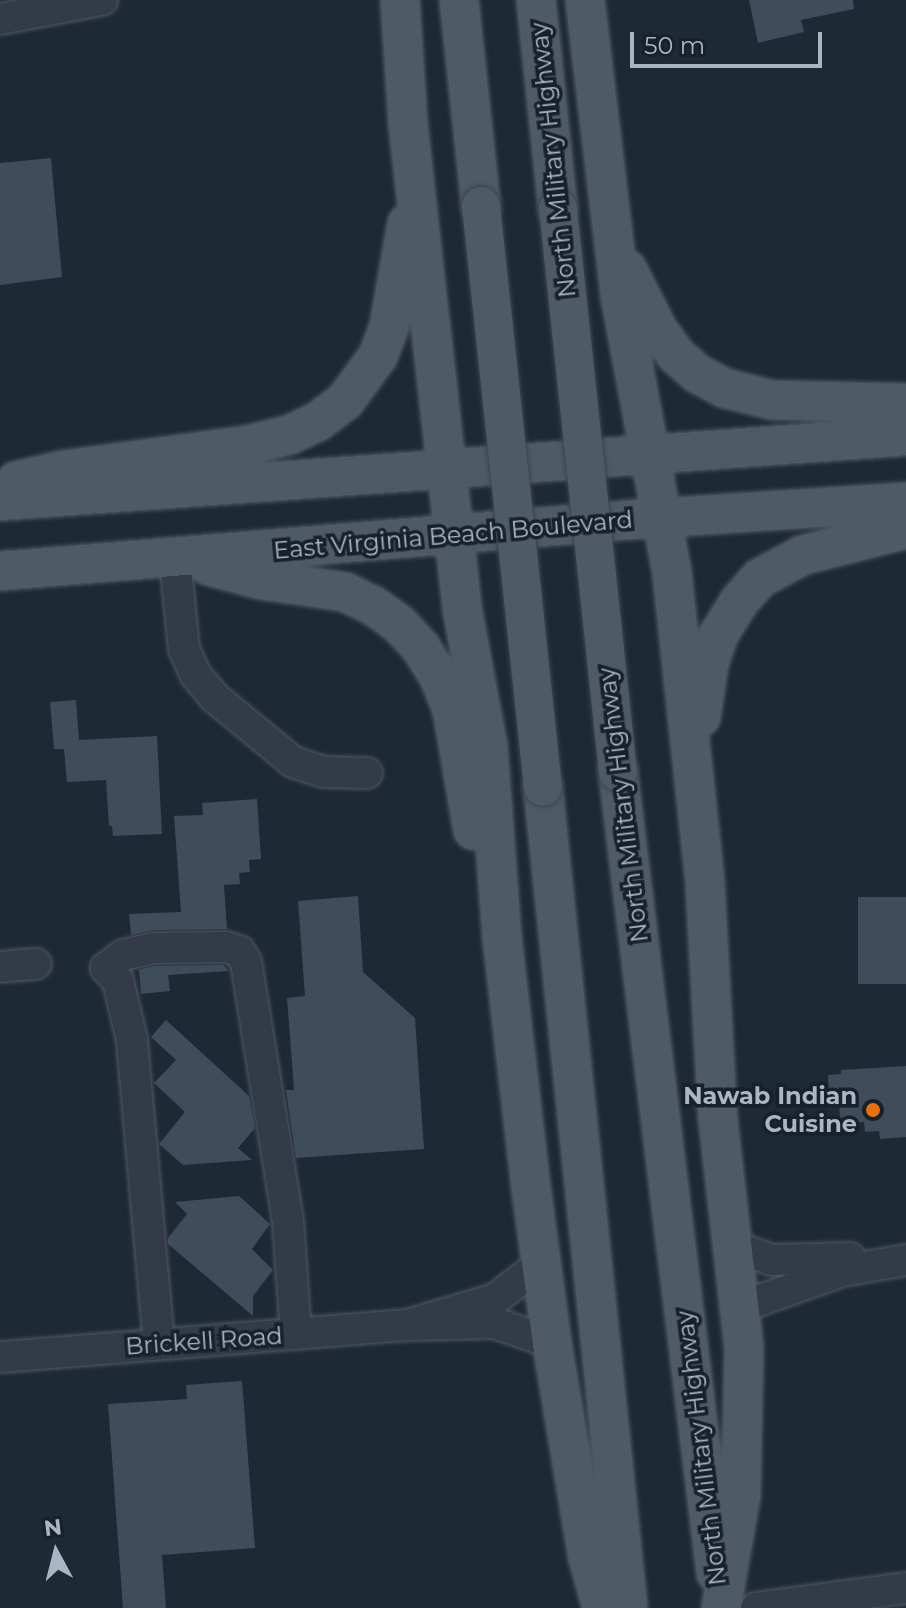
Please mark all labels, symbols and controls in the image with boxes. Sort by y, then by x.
scale bar [634,16,826,66]
street label: North Military Highway [524,21,582,299]
text: 50 m [644,31,705,60]
street label: East Virginia Beach Boulevard [272,505,634,565]
street label: North Military Highway [592,666,654,944]
place label: Nawab Indian Cuisine [683,1082,857,1138]
marker: Nawab Indian Cuisine [864,1101,882,1119]
street label: North Military Highway [670,1309,732,1587]
street label: Brickell Road [124,1321,284,1361]
north arrow [16,1512,96,1592]
text: N [43,1513,63,1542]

